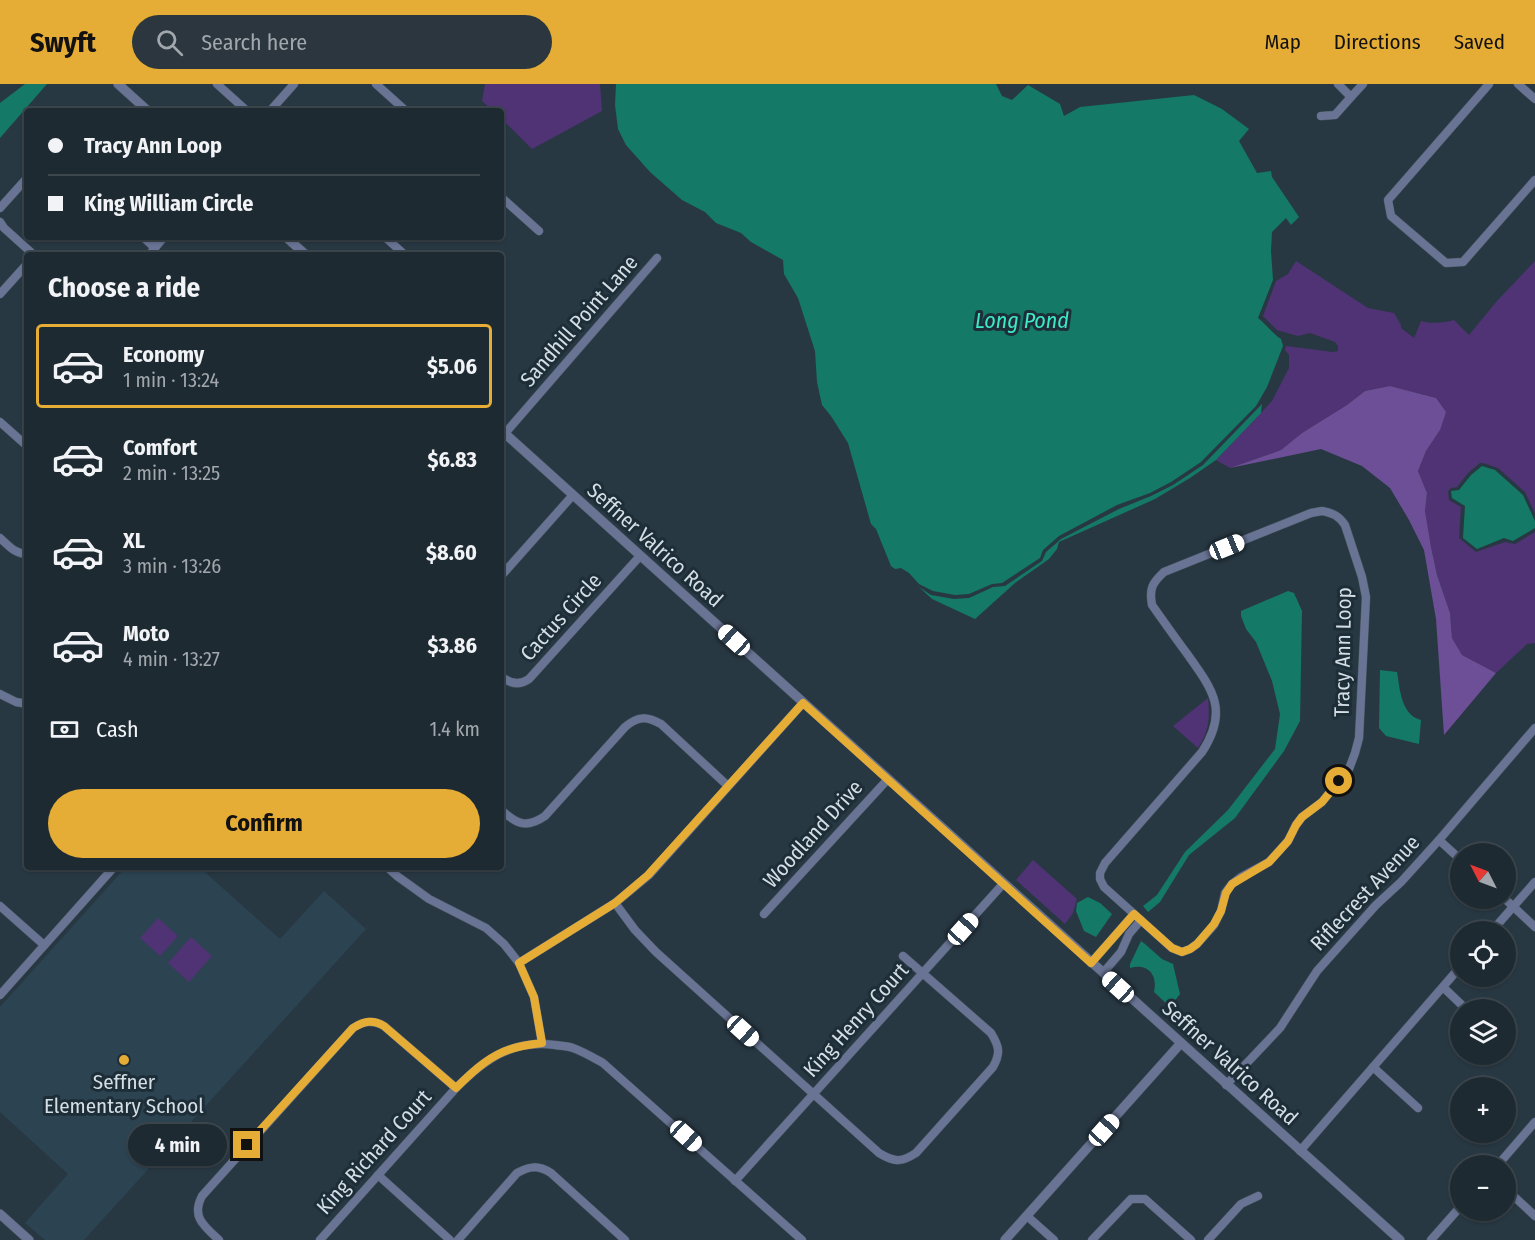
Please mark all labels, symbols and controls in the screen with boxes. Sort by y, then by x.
search box [132,15,552,69]
text: Swyft [30,26,96,59]
icon: search [153,26,186,59]
text: Search here [201,29,307,56]
text: Map [1264,29,1301,55]
text: Directions [1334,29,1421,55]
text: Saved [1454,29,1505,55]
text: Tracy Ann Loop [84,132,222,159]
text: King William Circle [84,190,254,217]
street label: Sandhill Point Lane [515,250,643,392]
text: Choose a ride [48,272,200,304]
water label: Long Pond [975,307,1069,334]
icon: car [51,339,105,393]
text: Economy [123,341,204,368]
text: $5.06 [427,353,477,380]
text: 1 min · 13:24 [123,368,219,392]
icon: car [51,432,105,486]
text: Comfort [123,434,197,461]
text: $6.83 [427,446,477,473]
text: 2 min · 13:25 [123,461,220,485]
street label: Seffner Valrico Road [582,477,728,613]
icon: car [51,525,105,579]
text: XL [123,527,145,554]
car [1207,532,1247,562]
text: $8.60 [426,539,477,566]
text: 3 min · 13:26 [123,554,221,578]
street label: Cactus Circle [515,568,607,666]
street label: Tracy Ann Loop [1329,587,1357,717]
icon: car [51,618,105,672]
text: Moto [123,620,170,647]
car [715,621,753,659]
text: $3.86 [427,632,477,659]
text: 4 min · 13:27 [123,647,220,671]
icon: cash [48,713,81,746]
text: Cash [96,716,139,743]
text: 1.4 km [430,717,480,741]
route start [1325,767,1352,794]
street label: Woodland Drive [758,775,868,893]
button: Confirm [48,789,480,858]
street label: Riflecrest Avenue [1305,830,1425,956]
north arrow [1450,843,1516,909]
map controls [1450,843,1516,1221]
car [944,910,982,948]
button: locate [1450,921,1516,987]
street label: King Henry Court [798,957,914,1082]
car [1099,968,1137,1006]
street label: Seffner Valrico Road [1157,995,1303,1131]
button: layers [1450,999,1516,1065]
car [724,1012,762,1050]
marker: Seffner Elementary School [117,1053,131,1067]
place label: Seffner Elementary School [44,1069,204,1119]
button: + [1450,1077,1516,1143]
street label: King Richard Court [311,1084,437,1220]
car [1085,1111,1123,1149]
car [667,1117,705,1155]
callout: 4 min [127,1124,226,1166]
route end [233,1131,260,1158]
text: 4 min [155,1133,200,1157]
button: − [1450,1155,1516,1221]

